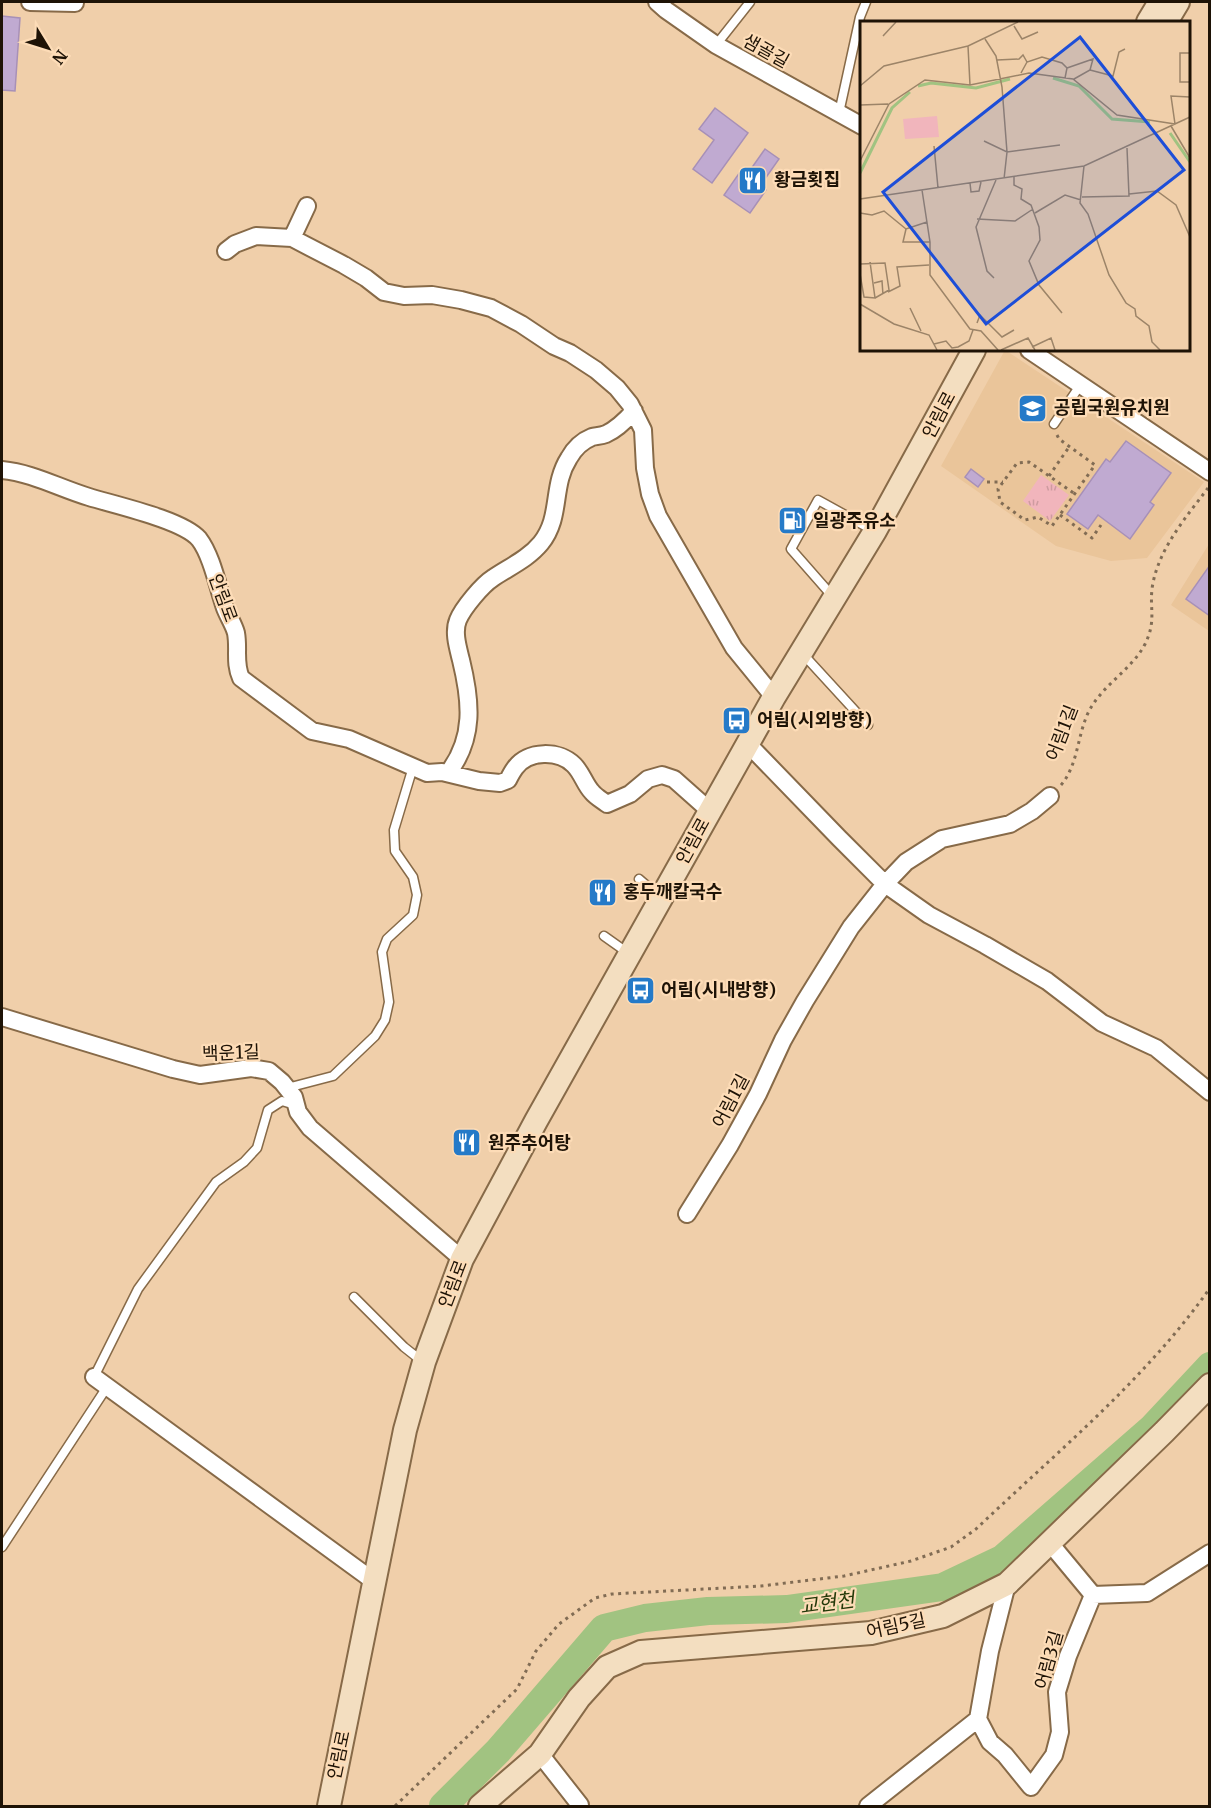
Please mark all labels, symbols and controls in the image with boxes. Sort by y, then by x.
north arrow [18,18,78,78]
inset map [860,21,1190,351]
street label: 샘골길 [739,28,794,73]
text: N [48,46,72,69]
restaurant icon: 황금횟집 [737,164,769,196]
place label: 황금횟집 [774,168,840,191]
street label: 안림로 [917,387,960,442]
school or university icon: 공립국원유치원 [1017,392,1049,424]
place label: 공립국원유치원 [1054,396,1170,419]
fuel station icon: 일광주유소 [776,505,808,537]
place label: 일광주유소 [813,509,896,532]
street label: 안림로 [204,571,243,625]
street label: 어림1길 [1040,702,1083,764]
bus stop icon: 어림(시외방향) [720,704,752,736]
place label: 어림(시외방향) [757,708,872,731]
street label: 안림로 [670,813,715,868]
restaurant icon: 홍두깨칼국수 [586,876,618,908]
place label: 홍두깨칼국수 [623,880,722,903]
bus stop icon: 어림(시내방향) [624,974,656,1006]
place label: 어림(시내방향) [661,978,776,1001]
street label: 백운1길 [202,1040,260,1065]
street label: 어림1길 [707,1070,754,1132]
restaurant icon: 원주추어탕 [451,1127,483,1159]
place label: 원주추어탕 [488,1131,571,1154]
street label: 안림로 [433,1257,472,1311]
water label: 교현천 [798,1586,859,1619]
street label: 어림5길 [864,1608,928,1643]
street label: 어림3길 [1029,1628,1068,1692]
street label: 안림로 [322,1728,355,1782]

